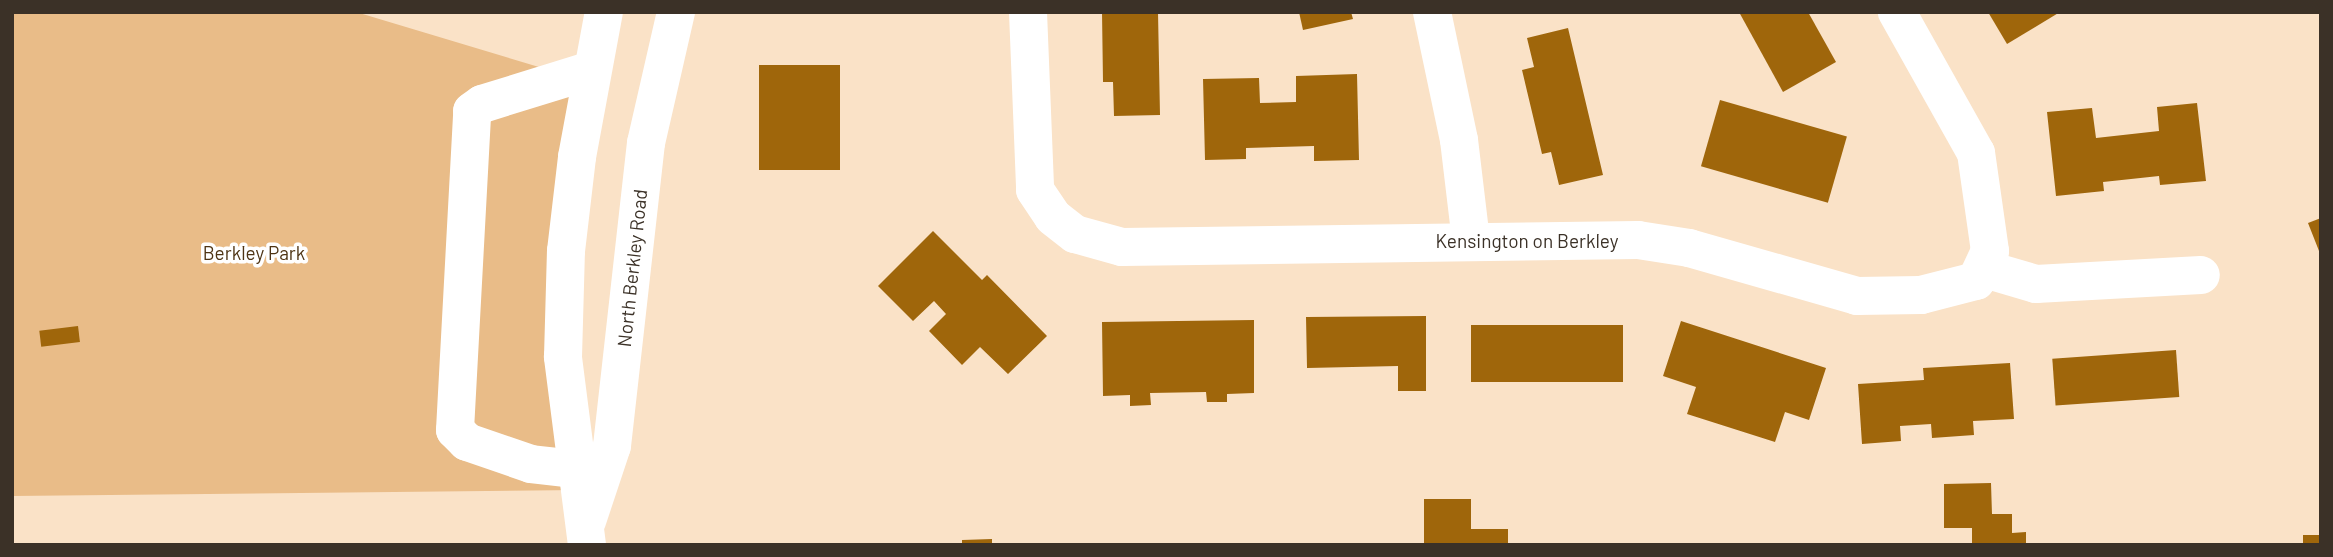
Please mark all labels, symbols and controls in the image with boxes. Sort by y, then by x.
street label: North Berkley Road [612,188,652,348]
street label: Kensington on Berkley [1436,230,1618,252]
park label: Berkley Park [203,242,305,264]

